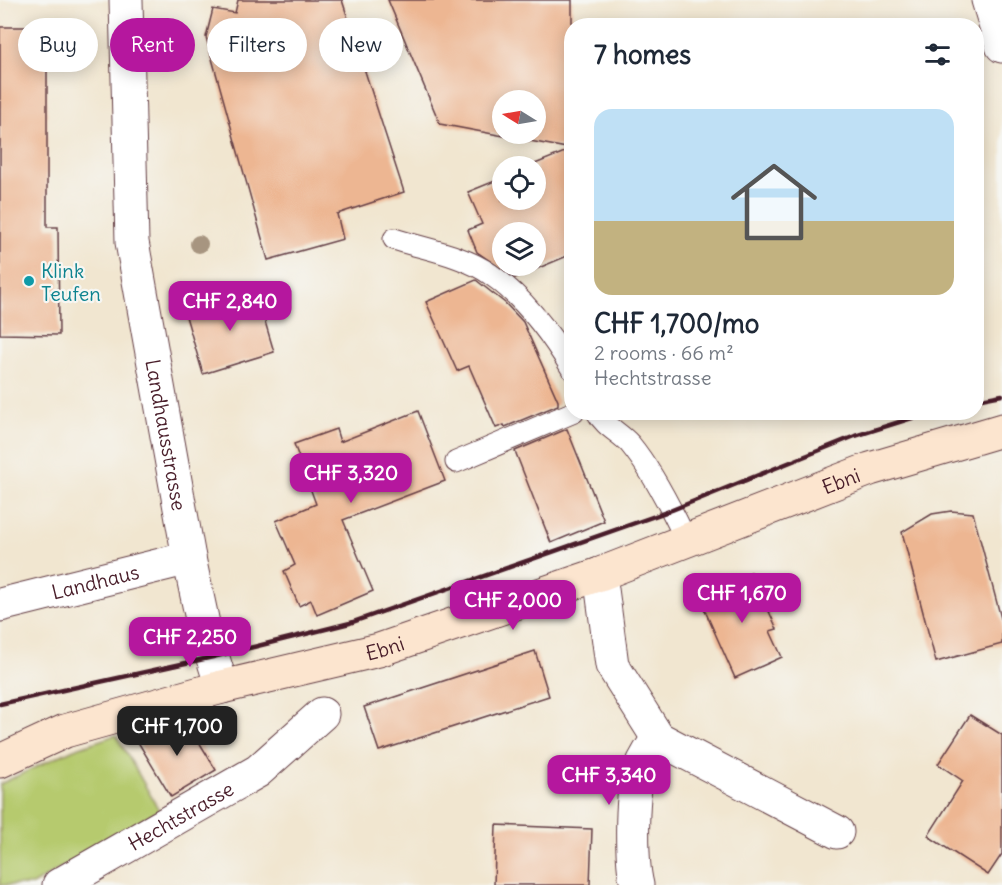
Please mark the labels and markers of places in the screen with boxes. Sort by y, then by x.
place label: Klink Teufen [41,258,101,306]
marker: Klink Teufen [22,274,36,288]
pin: CHF 2,840 [161,281,299,332]
pin: CHF 3,320 [282,453,420,504]
pin: CHF 1,670 [673,573,811,624]
pin: CHF 2,000 [444,580,582,631]
pin: CHF 2,250 [121,617,259,668]
pin: CHF 1,700 [108,706,246,757]
pin: CHF 3,340 [540,755,678,806]

